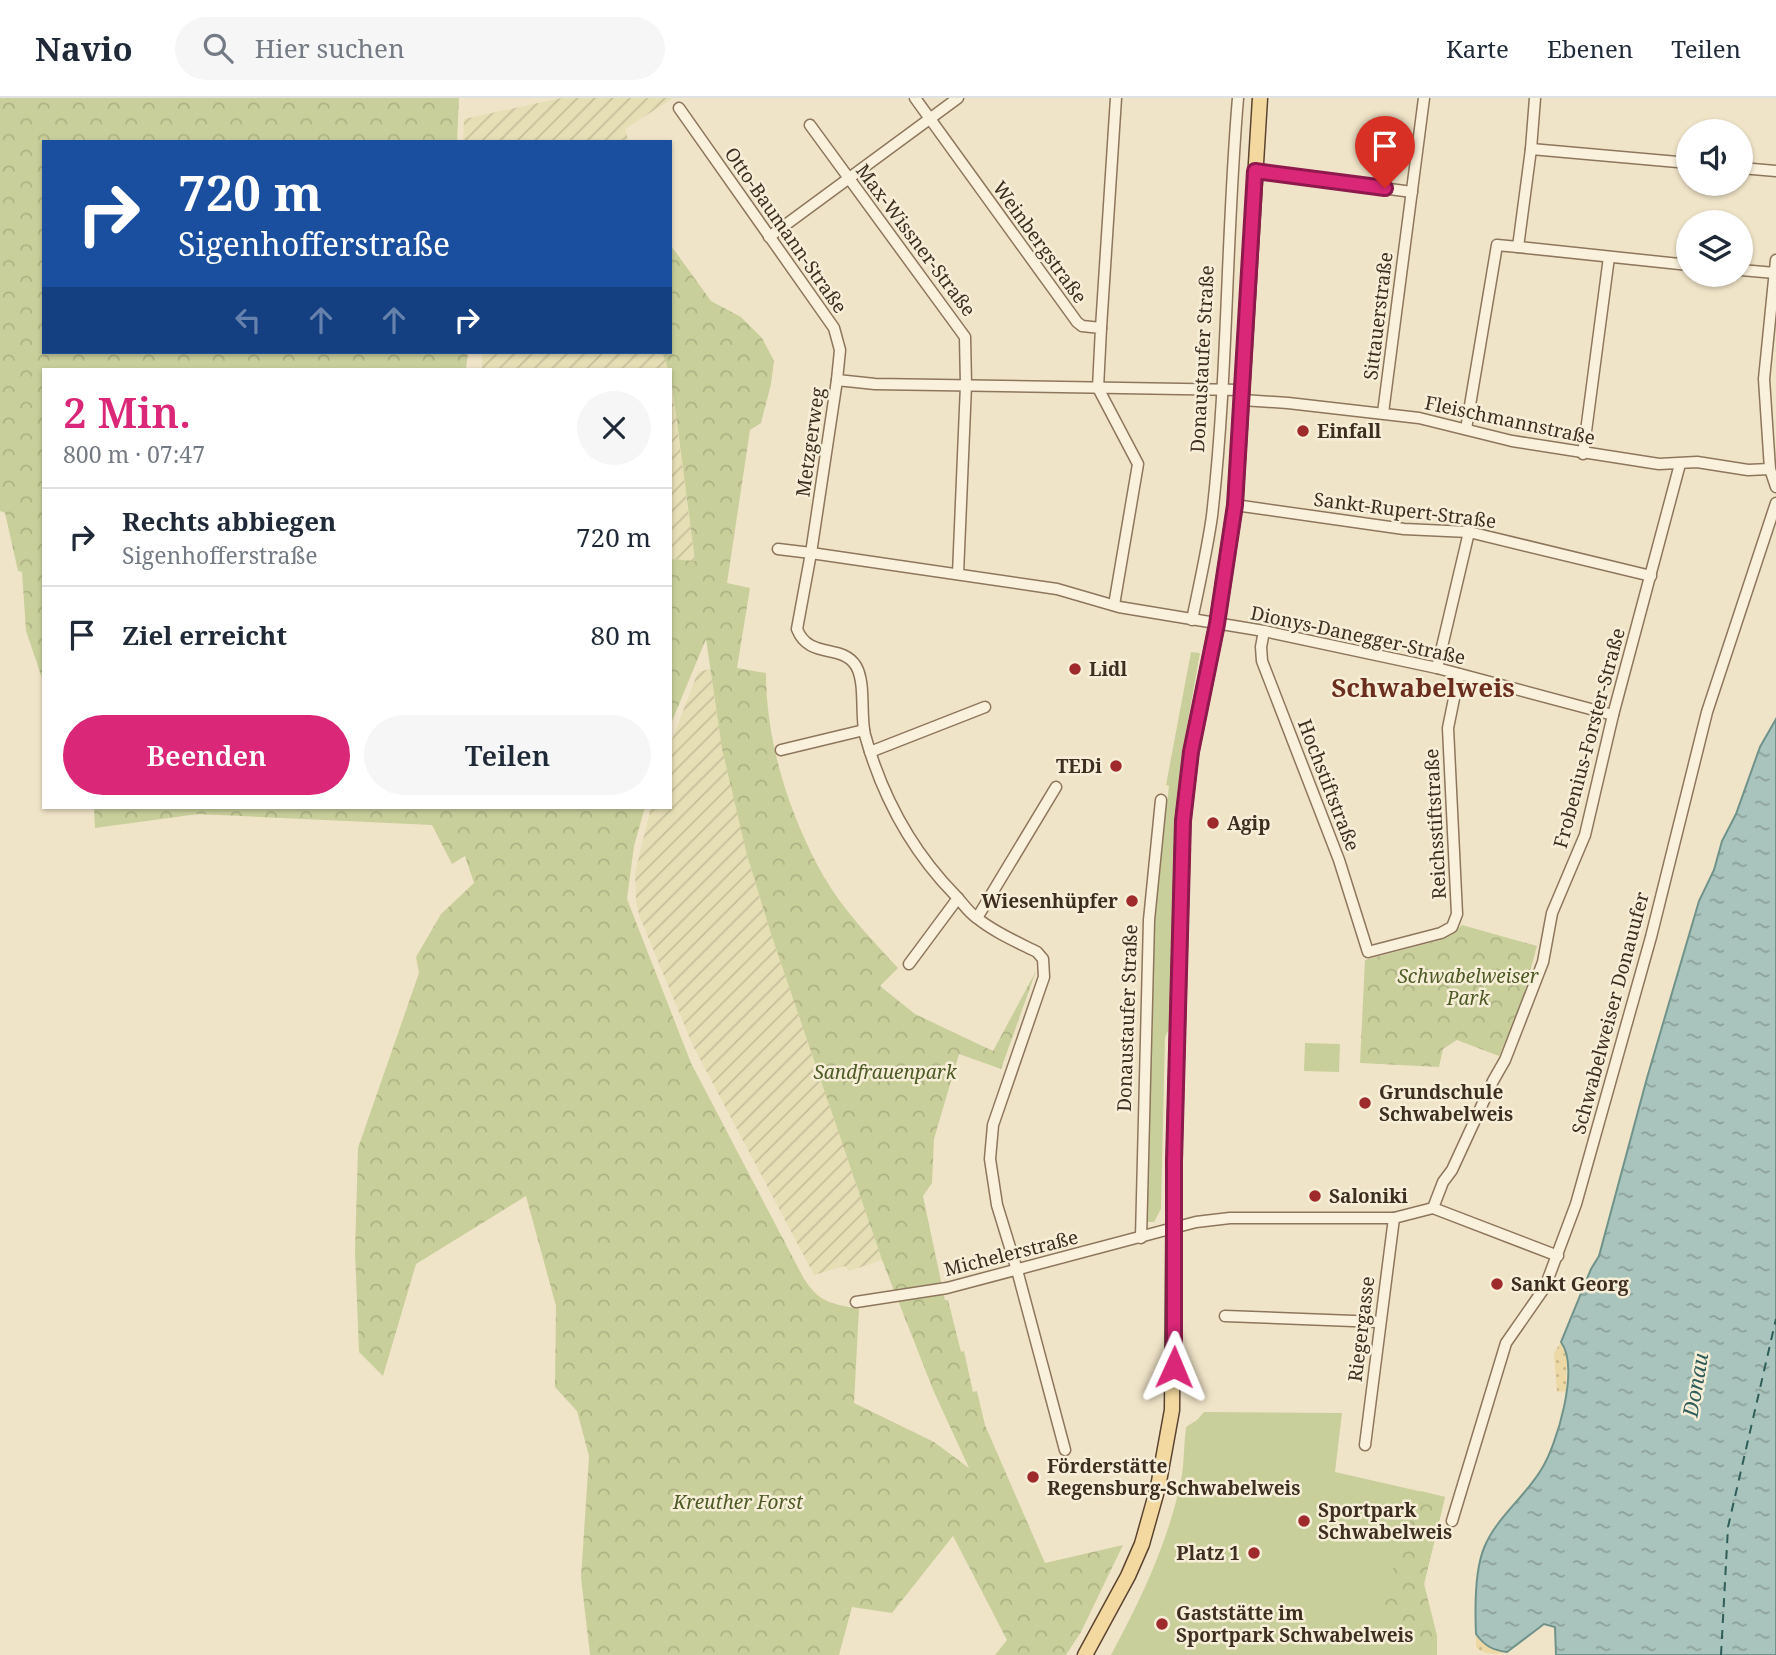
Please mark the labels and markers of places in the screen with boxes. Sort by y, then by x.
pin [1355,116,1415,188]
place label: Einfall [1317,418,1382,444]
marker: Einfall [1295,423,1311,439]
place label: Lidl [1089,656,1127,682]
marker: Lidl [1067,661,1083,677]
place label: TEDi [1056,753,1102,779]
marker: TEDi [1108,758,1124,774]
place label: Agip [1227,810,1271,836]
marker: Agip [1205,815,1221,831]
place label: Wiesenhüpfer [981,888,1118,914]
marker: Wiesenhüpfer [1124,893,1140,909]
place label: Grundschule Schwabelweis [1379,1079,1513,1127]
marker: Grundschule Schwabelweis [1357,1095,1373,1111]
place label: Saloniki [1329,1183,1408,1209]
marker: Saloniki [1307,1188,1323,1204]
place label: Sankt Georg [1511,1271,1629,1297]
marker: Sankt Georg [1489,1276,1505,1292]
place label: Förderstätte Regensburg-Schwabelweis [1047,1453,1300,1501]
marker: Förderstätte Regensburg-Schwabelweis [1025,1469,1041,1485]
place label: Sportpark Schwabelweis [1318,1497,1452,1545]
marker: Sportpark Schwabelweis [1296,1513,1312,1529]
place label: Platz 1 [1176,1540,1240,1566]
marker: Platz 1 [1246,1545,1262,1561]
place label: Gaststätte im Sportpark Schwabelweis [1176,1600,1413,1648]
marker: Gaststätte im Sportpark Schwabelweis [1154,1616,1170,1632]

